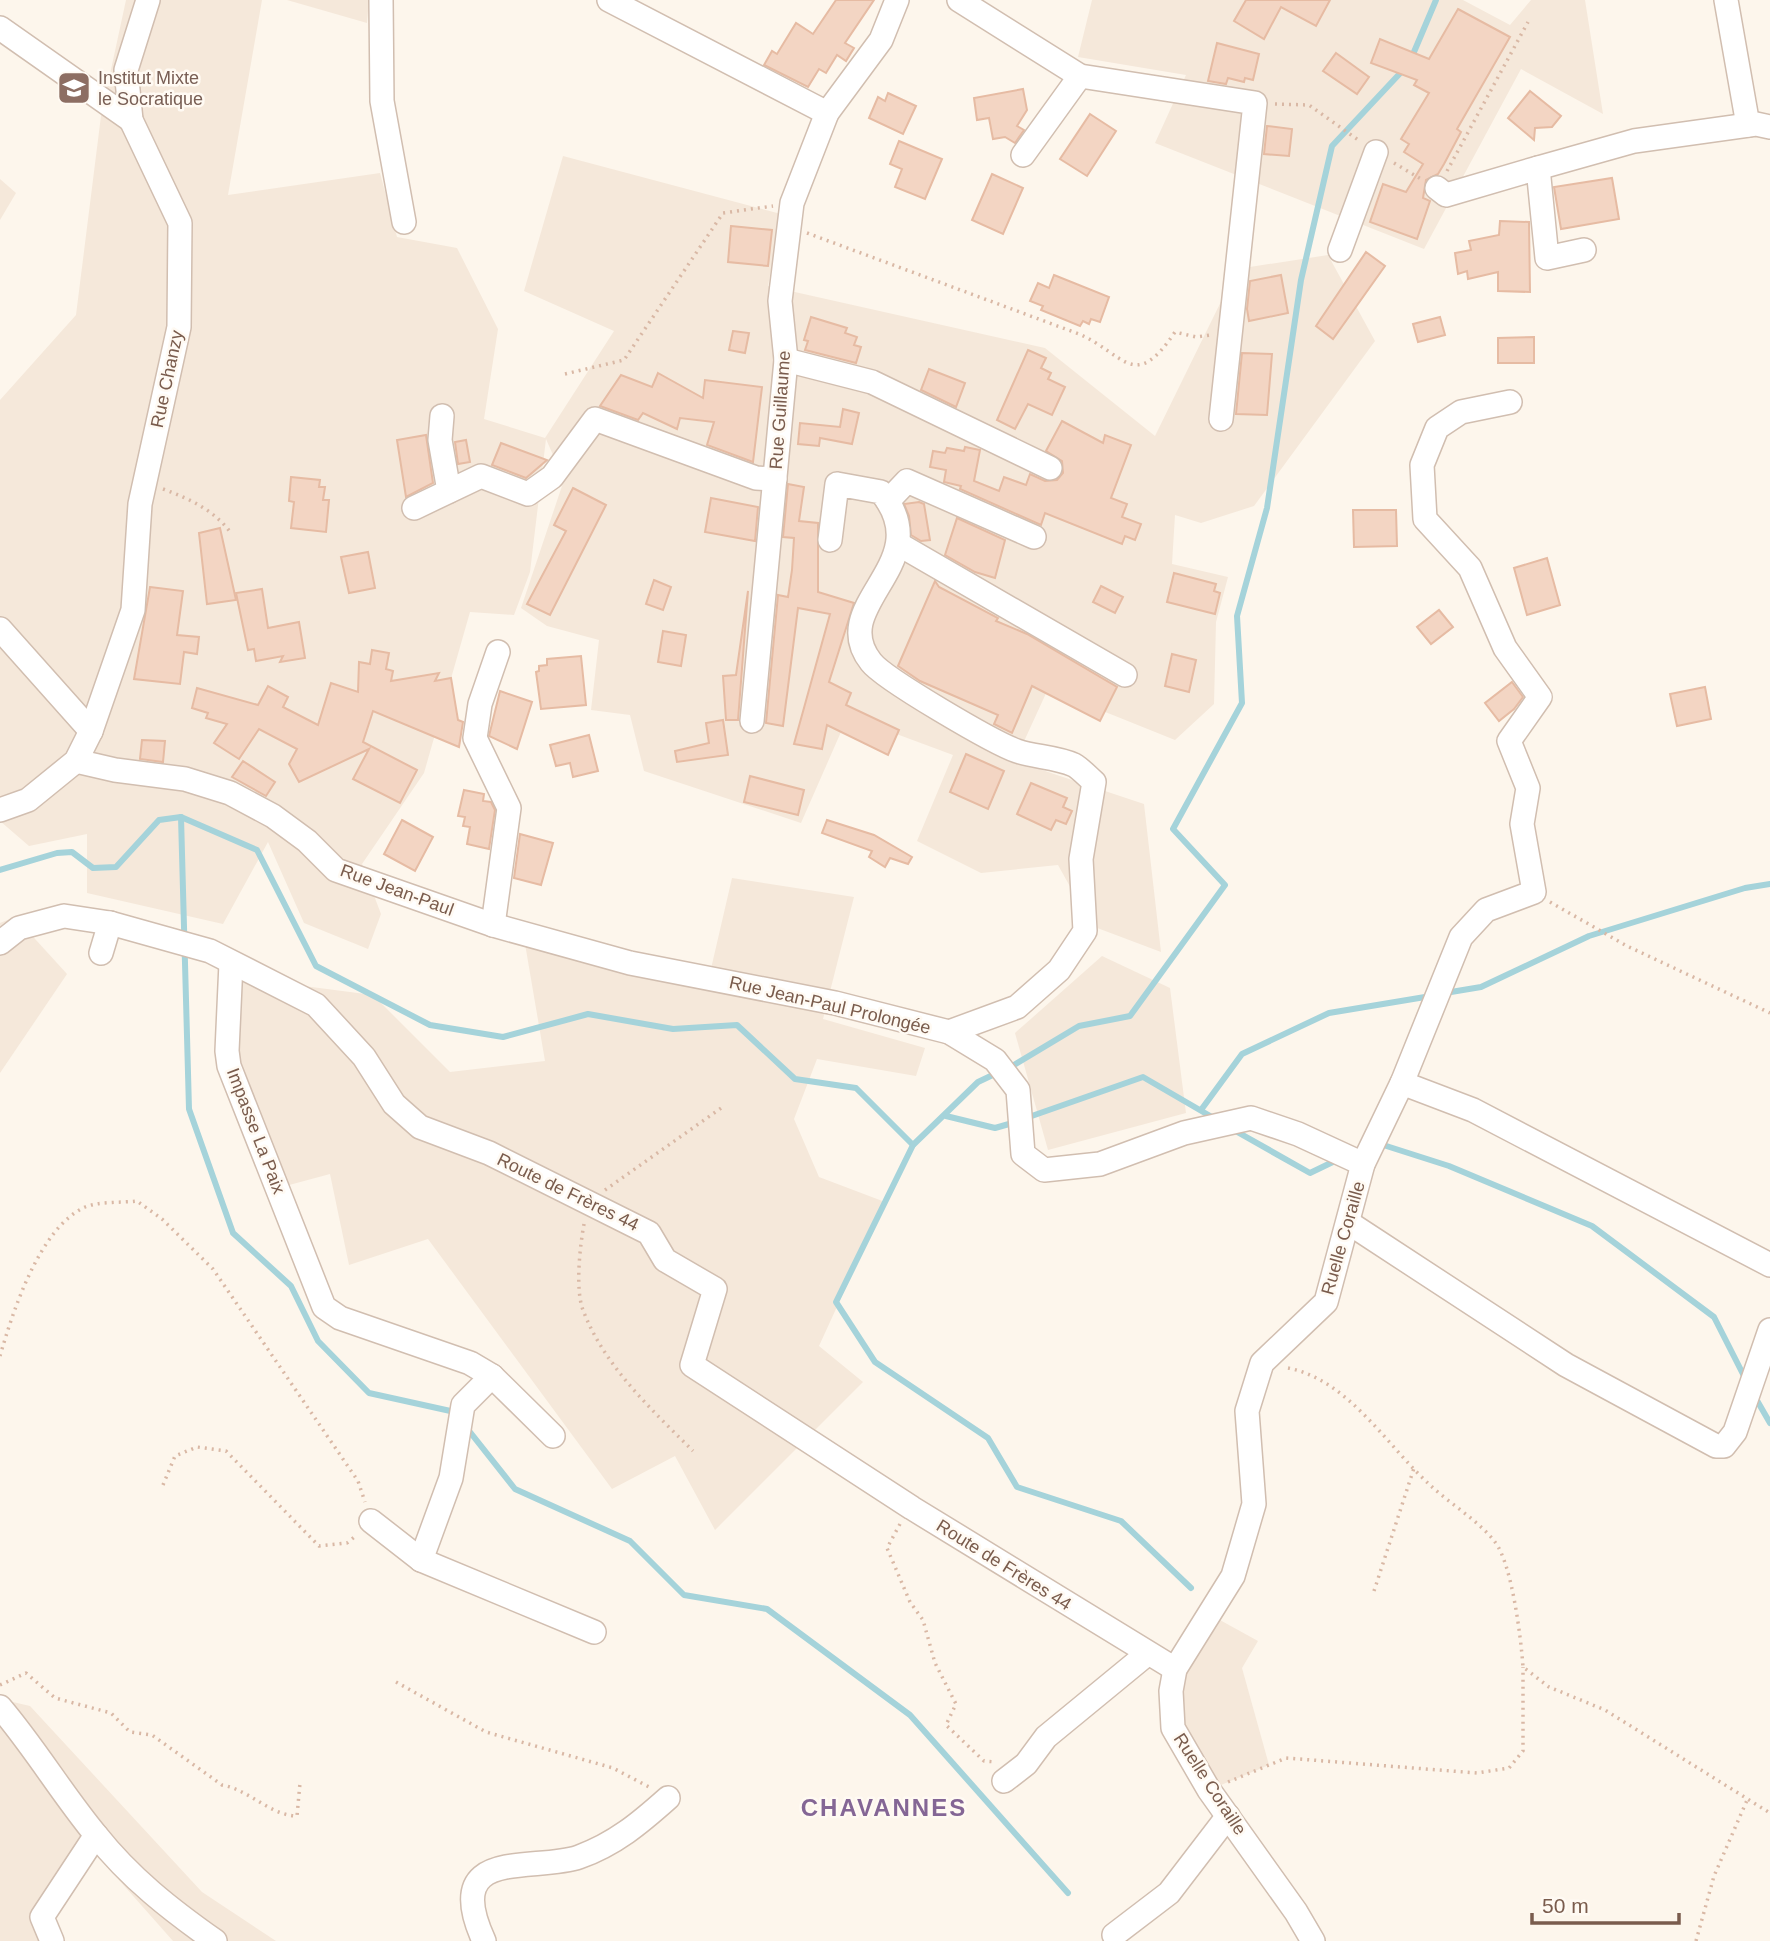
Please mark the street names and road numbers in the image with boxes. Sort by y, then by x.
street label: Rue Chanzy [147,328,187,430]
street label: Rue Guillaume [766,350,794,470]
street label: Rue Jean-Paul [338,860,456,920]
street label: Rue Jean-Paul Prolongée [727,972,933,1038]
street label: Impasse La Paix [223,1065,289,1197]
street label: Route de Frères 44 [494,1149,642,1235]
street label: Ruelle Coraille [1317,1179,1369,1297]
street label: Route de Frères 44 [933,1515,1075,1615]
street label: Ruelle Coraille [1170,1729,1250,1839]

